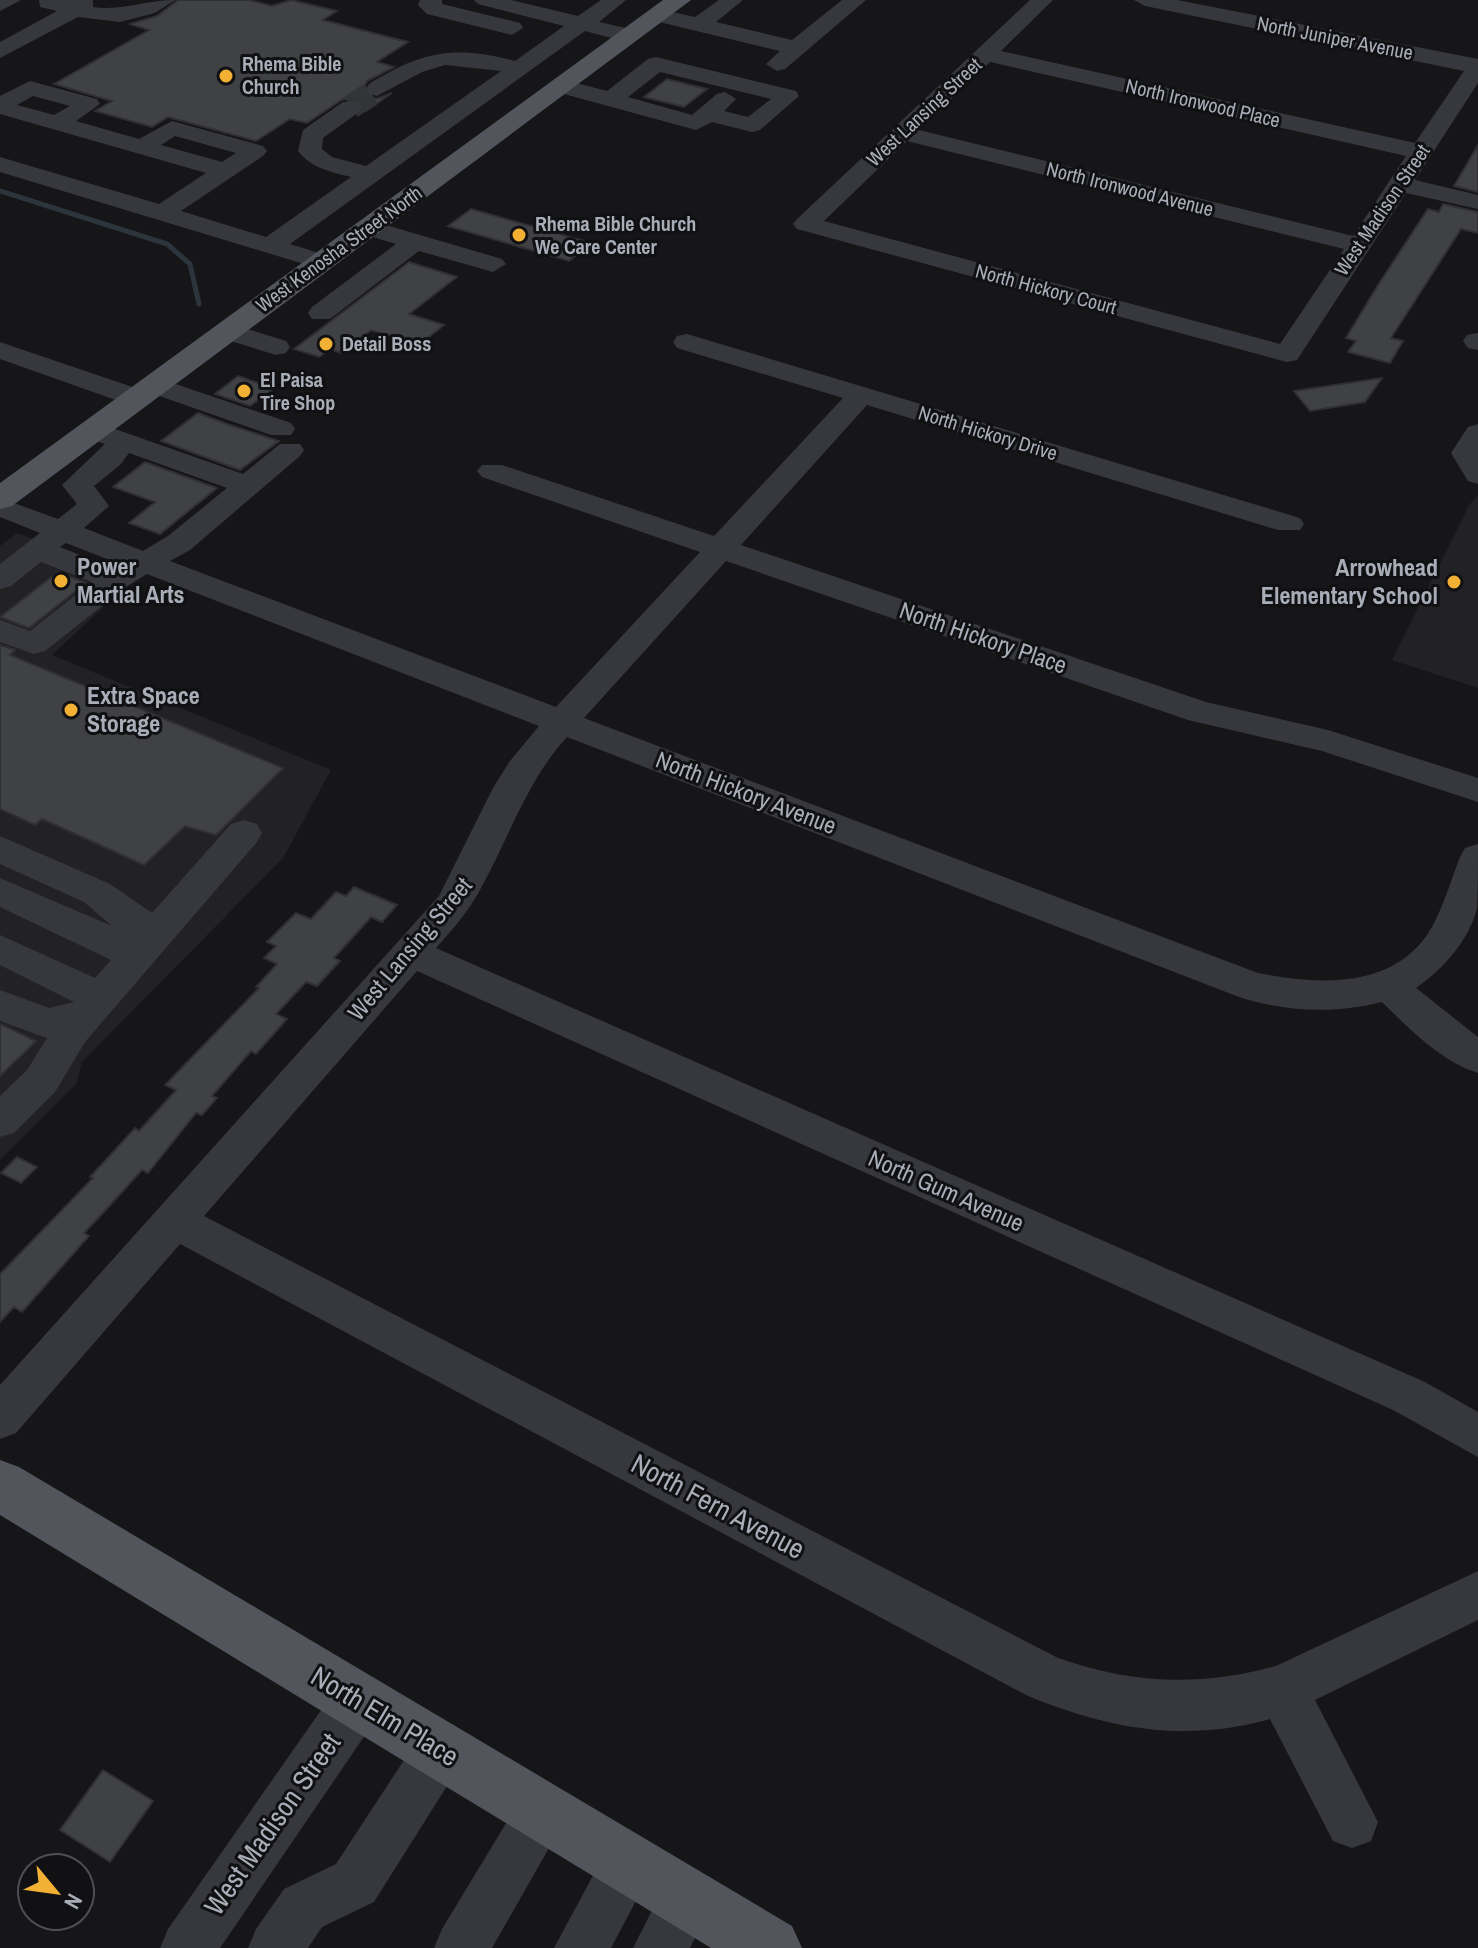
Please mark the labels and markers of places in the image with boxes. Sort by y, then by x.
place label: Rhema Bible Church [242,50,341,100]
marker: Rhema Bible Church [217,67,235,85]
place label: Rhema Bible Church We Care Center [535,210,696,260]
marker: Rhema Bible Church We Care Center [510,226,528,244]
place label: Detail Boss [342,330,431,357]
marker: Detail Boss [317,335,335,353]
place label: El Paisa Tire Shop [260,366,335,416]
marker: El Paisa Tire Shop [235,382,253,400]
place label: Power Martial Arts [77,550,185,610]
place label: Arrowhead Elementary School [1261,551,1438,611]
marker: Power Martial Arts [52,572,70,590]
marker: Arrowhead Elementary School [1445,573,1463,591]
place label: Extra Space Storage [87,679,200,739]
marker: Extra Space Storage [62,701,80,719]

